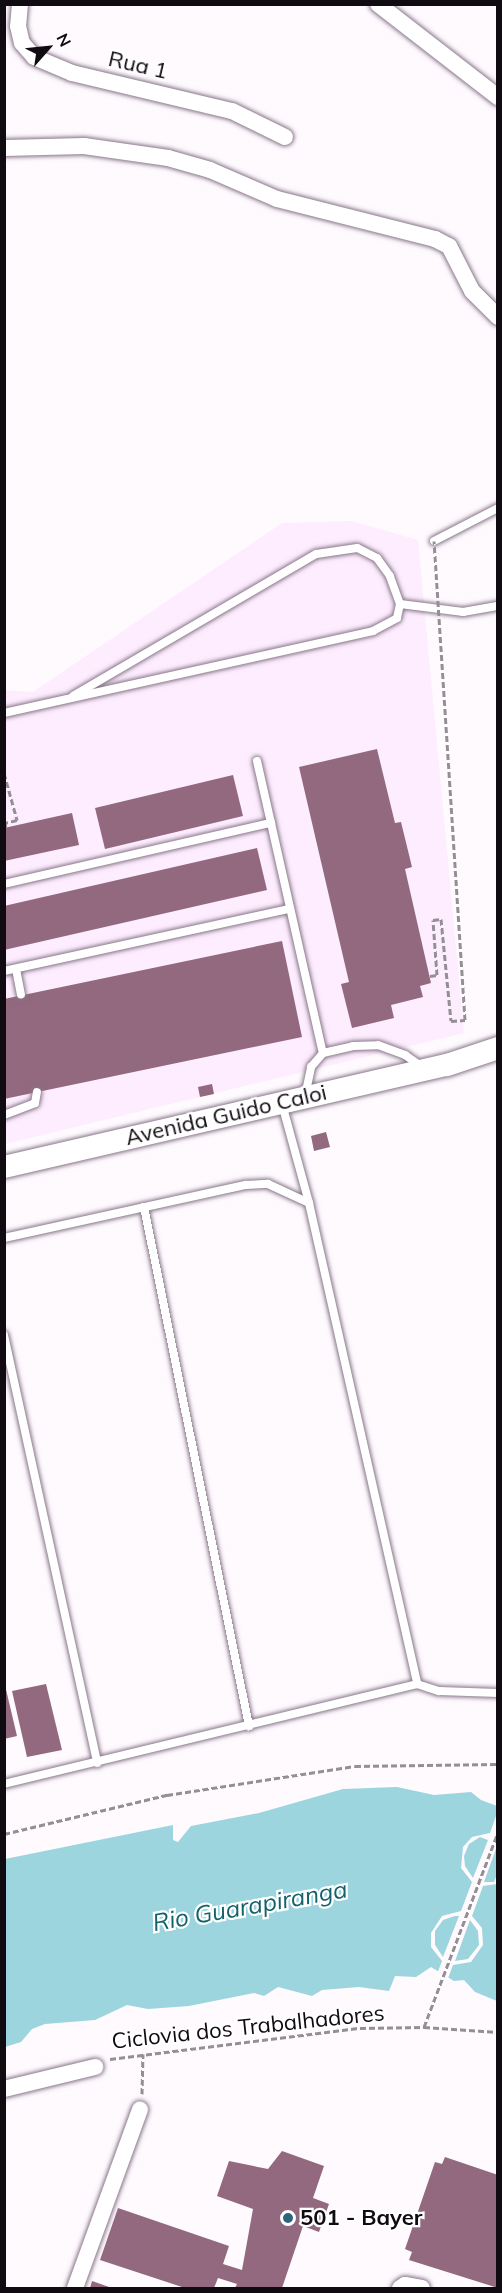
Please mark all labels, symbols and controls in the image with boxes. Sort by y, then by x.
north arrow [18,18,78,78]
text: N [52,30,76,50]
street label: Rua 1 [106,45,170,85]
street label: Avenida Guido Caloi [123,1079,329,1151]
water label: Rio Guarapiranga [150,1875,350,1937]
street label: Ciclovia dos Trabalhadores [110,2000,386,2054]
place label: 501 - Bayer [300,2205,422,2231]
marker: 501 - Bayer [281,2211,295,2225]

